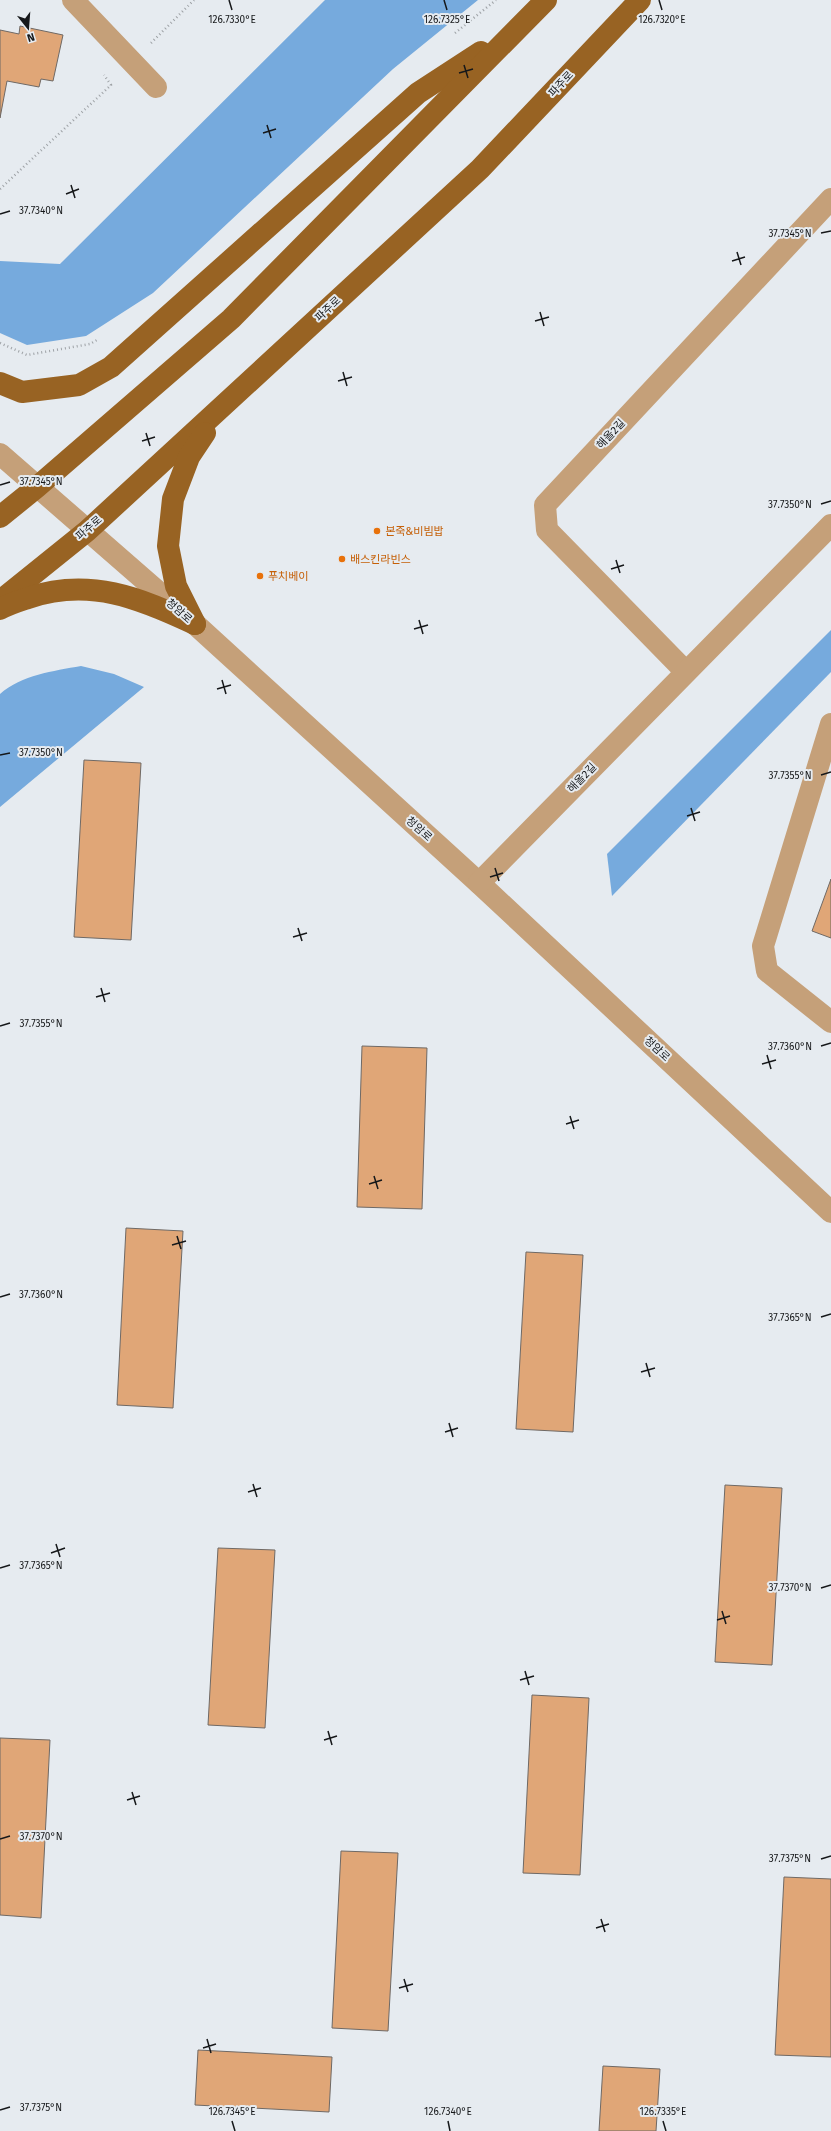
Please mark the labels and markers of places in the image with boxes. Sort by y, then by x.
place label: 본죽&비빔밥 [385,525,444,538]
marker: 본죽&비빔밥 [372,526,382,536]
place label: 배스킨라빈스 [350,553,411,566]
marker: 배스킨라빈스 [337,554,347,564]
place label: 푸치베이 [268,570,308,583]
marker: 푸치베이 [255,571,265,581]

